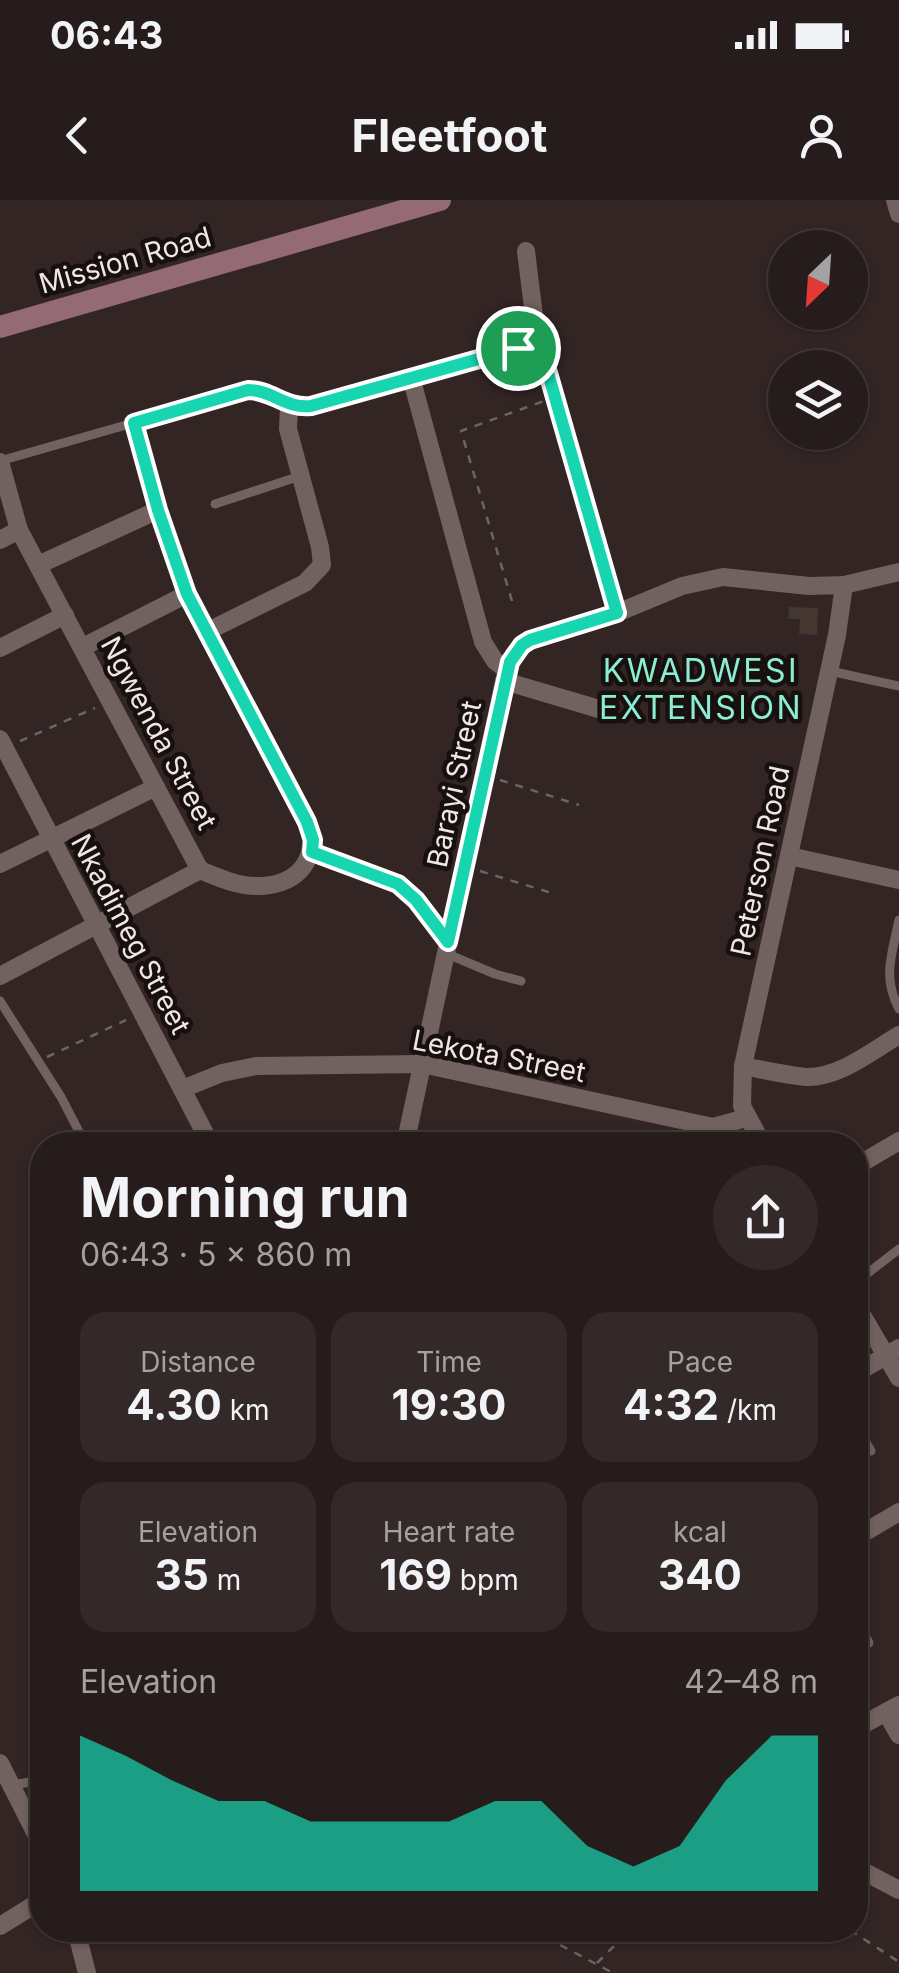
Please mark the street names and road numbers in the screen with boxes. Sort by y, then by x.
street label: Mission Road [35,219,215,301]
street label: Ngwenda Street [94,631,224,835]
street label: Barayi Street [420,698,488,870]
street label: Peterson Road [723,763,797,959]
street label: Nkadimeg Street [64,828,198,1040]
street label: Lekota Street [410,1023,588,1089]

